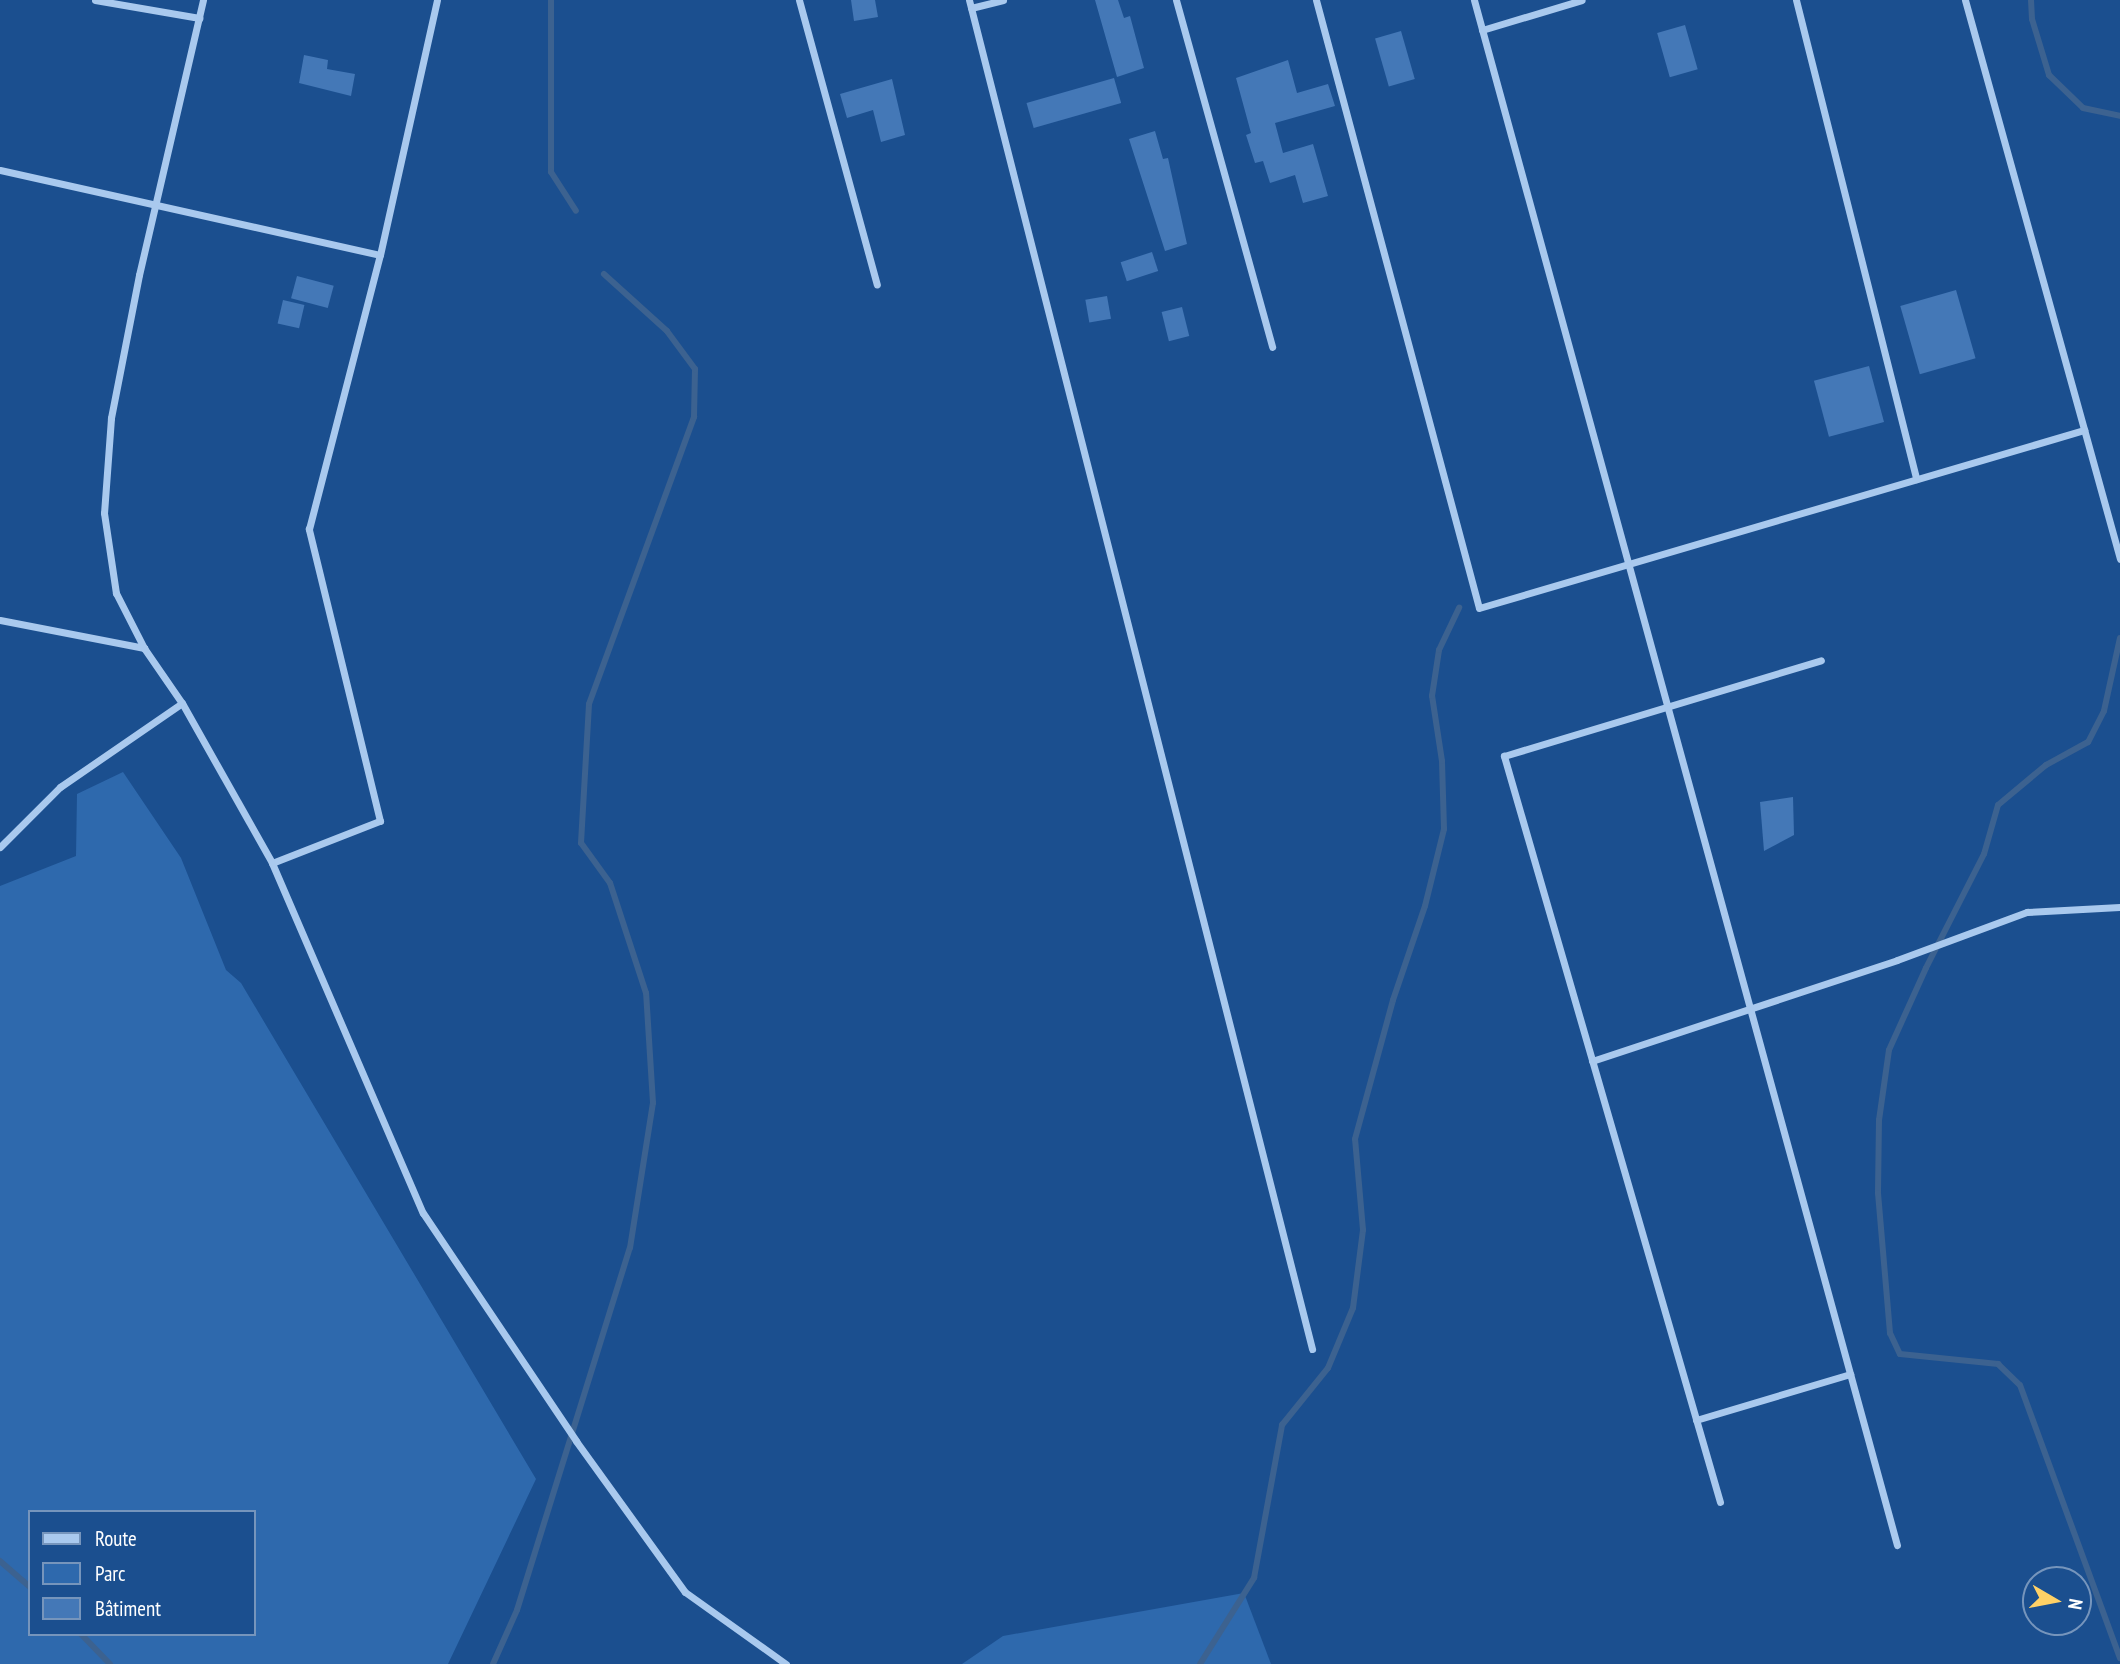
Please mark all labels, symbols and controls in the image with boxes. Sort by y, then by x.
legend [28,1510,256,1636]
text: Route [95,1525,137,1552]
text: Parc [95,1560,126,1587]
north arrow [2022,1566,2092,1636]
text: Bâtiment [95,1595,161,1622]
text: N [2063,1597,2088,1611]

